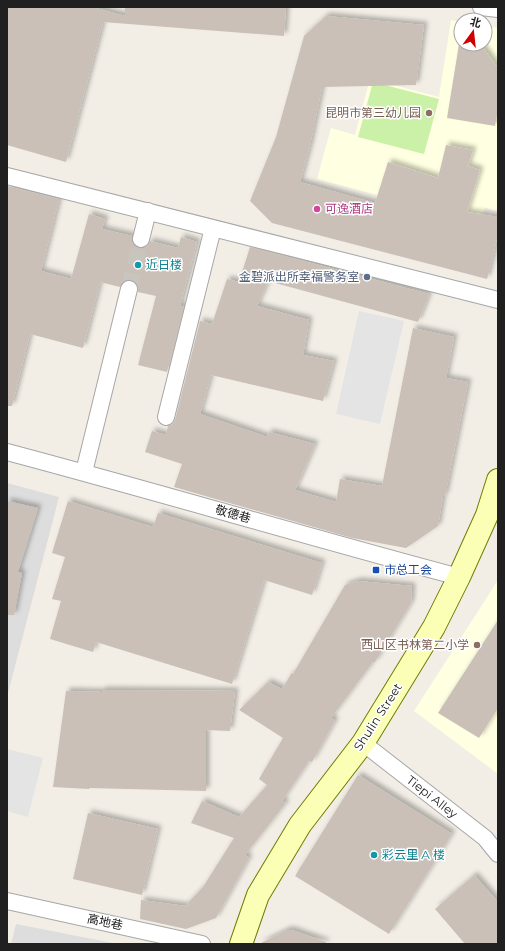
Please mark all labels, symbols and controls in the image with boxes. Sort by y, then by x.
north arrow [453,12,493,52]
text: 北 [468,14,483,31]
place label: 昆明市第三幼儿园 [325,105,421,120]
marker: 昆明市第三幼儿园 [424,108,434,118]
place label: 可逸酒店 [325,201,373,216]
marker: 可逸酒店 [312,204,322,214]
place label: 近日楼 [146,257,182,272]
marker: 近日楼 [133,260,143,270]
place label: 金碧派出所幸福警务室 [239,269,359,284]
marker: 金碧派出所幸福警务室 [362,272,372,282]
street label: 敬德巷 [214,501,253,526]
place label: 市总工会 [384,562,432,577]
marker: 市总工会 [371,565,381,575]
place label: 西山区书林第二小学 [361,637,469,652]
marker: 西山区书林第二小学 [472,640,482,650]
street label: Shulin Street [350,680,405,753]
street label: Tiepi Alley [404,772,461,821]
place label: 彩云里 A 楼 [382,847,445,862]
marker: 彩云里 A 楼 [369,850,379,860]
street label: 高地巷 [86,910,124,933]

